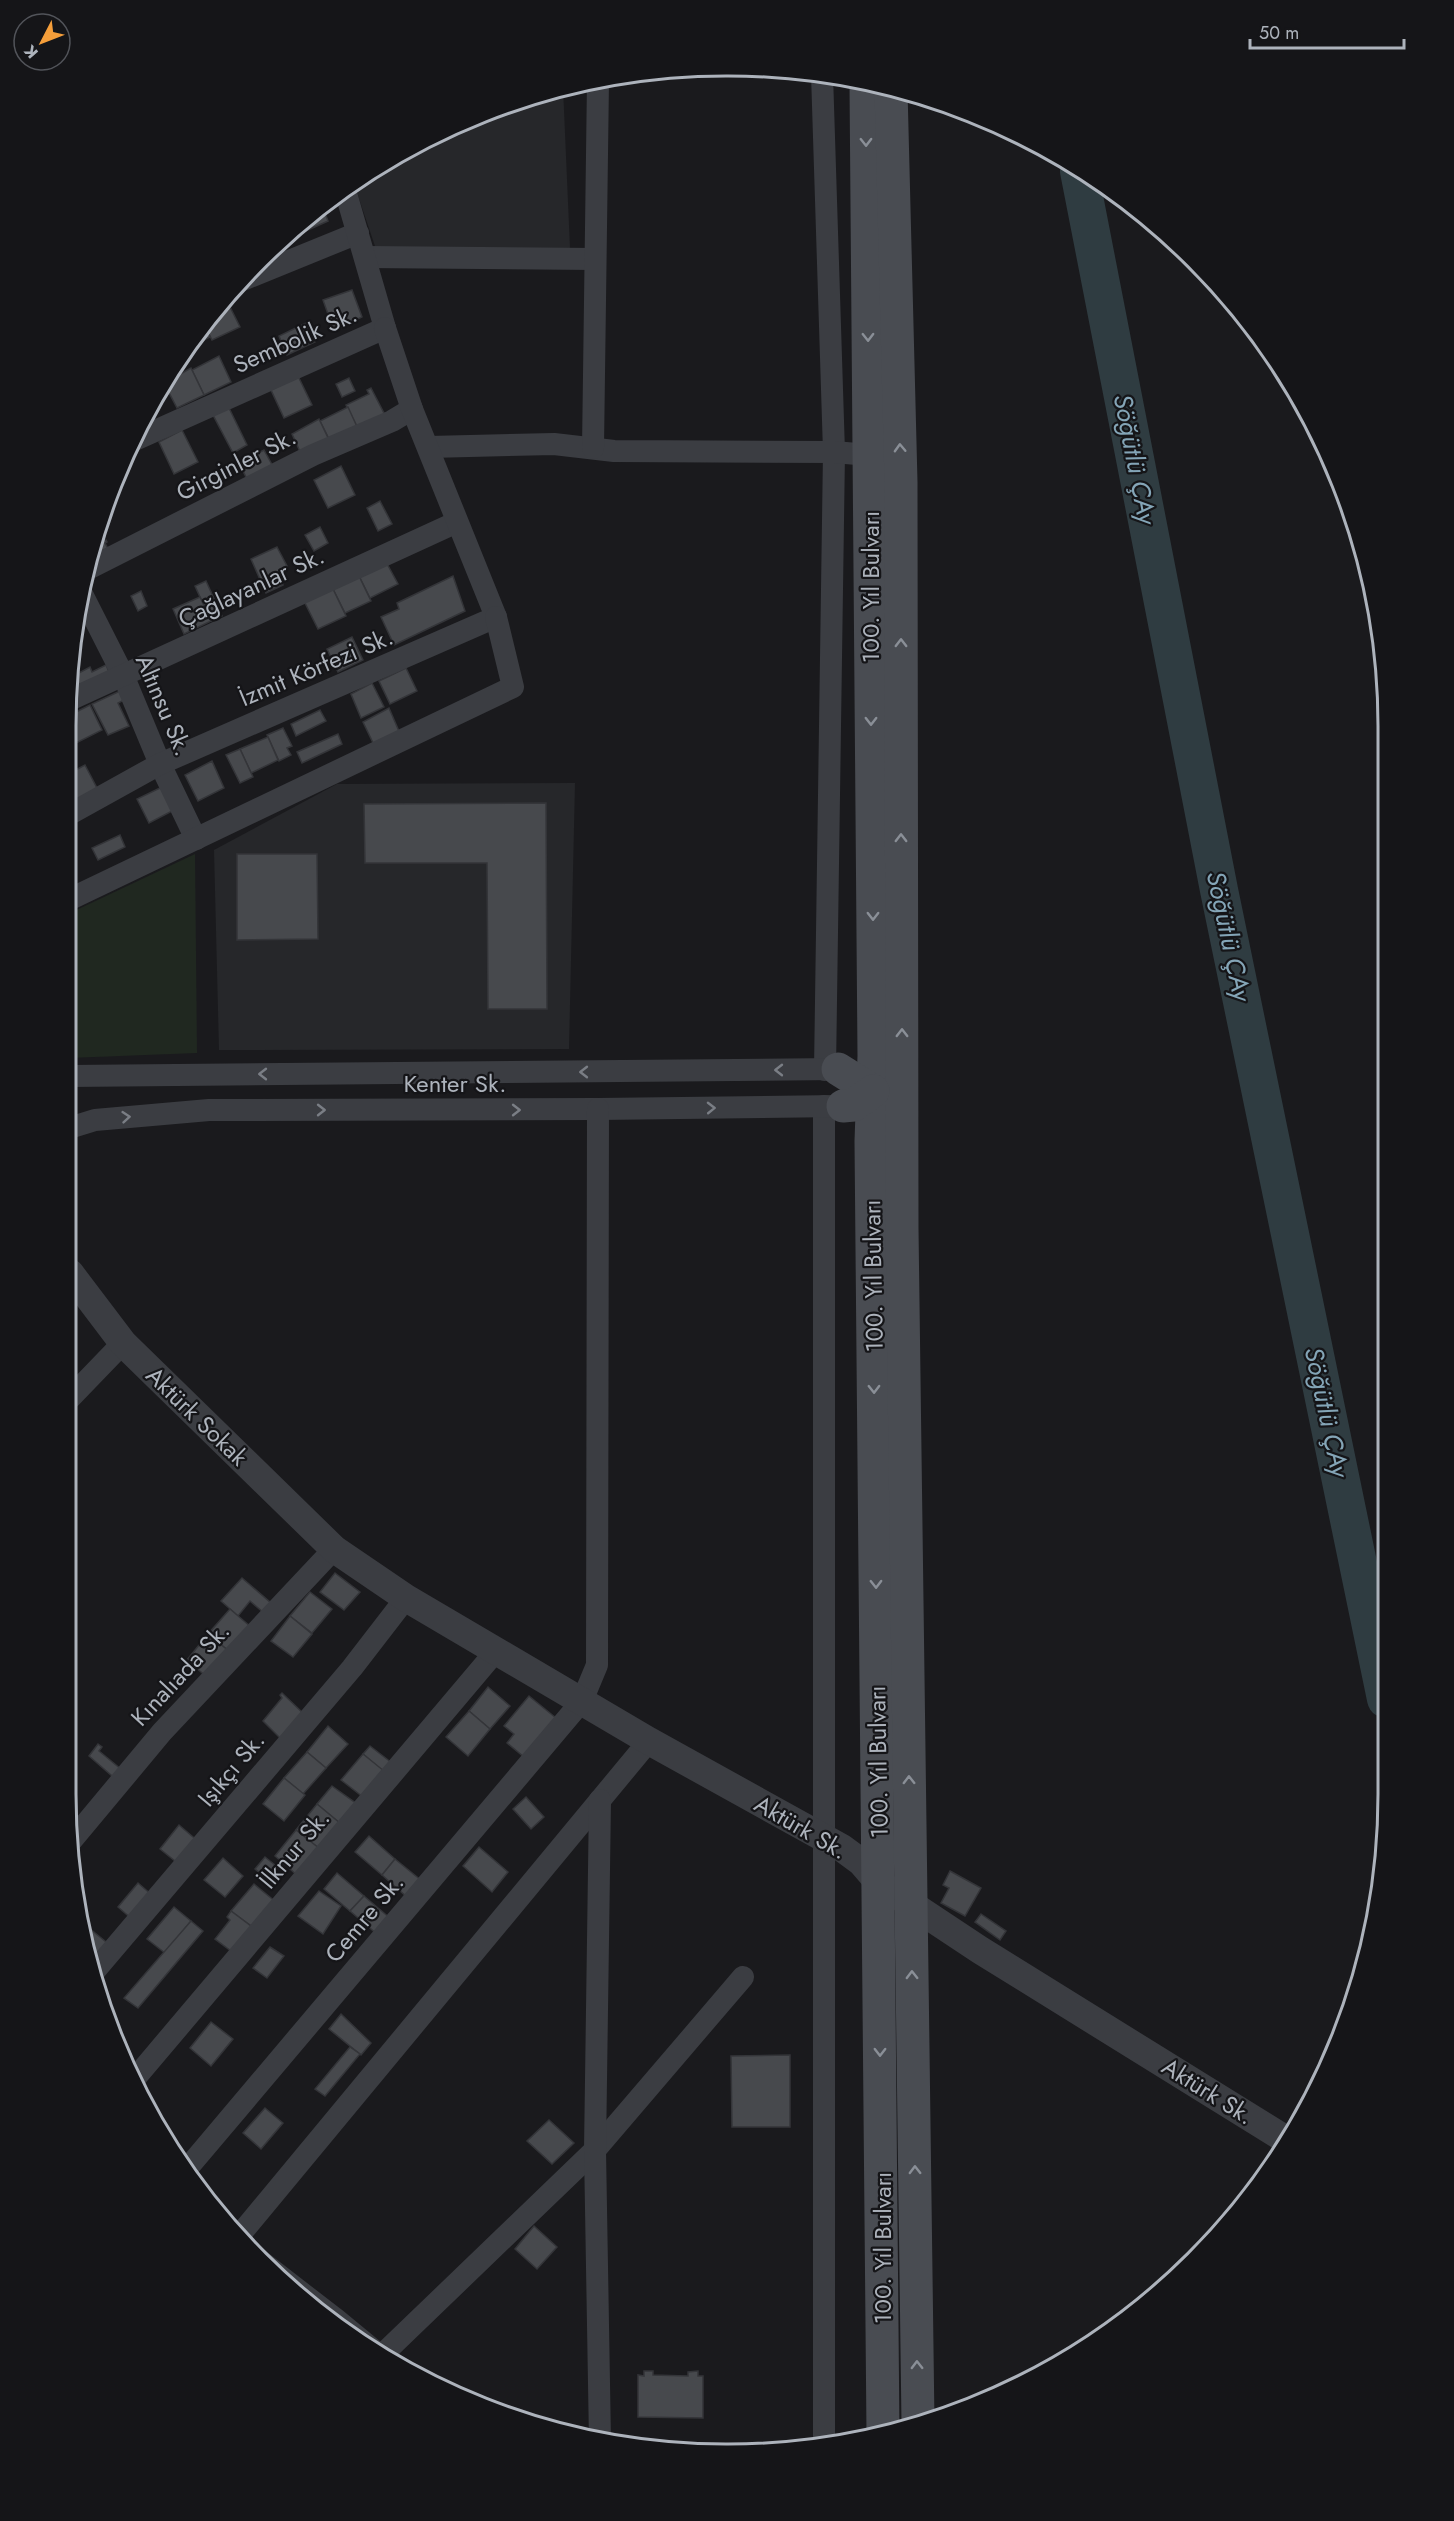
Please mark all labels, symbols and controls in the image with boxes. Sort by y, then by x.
north arrow [12,12,72,72]
scale bar [1250,12,1404,50]
text: 50 m [1259,20,1299,46]
text: K [18,39,44,64]
one-way arrow [860,138,872,147]
street label: Sembolik Sk. [228,296,362,382]
one-way arrow [862,333,874,342]
water label: Söğütlü ÇAy [1104,391,1167,529]
street label: Girginler Sk. [170,419,302,509]
one-way arrow [894,443,907,452]
street label: 100. Yıl Bulvarı [853,511,888,663]
street label: Çağlayanlar Sk. [172,538,330,636]
street label: İzmit Körfezi Sk. [234,619,398,715]
one-way arrow [895,638,907,647]
street label: Altınsu Sk. [127,649,201,761]
one-way arrow [865,717,877,726]
one-way arrow [895,833,907,842]
water label: Söğütlü ÇAy [1197,868,1262,1006]
one-way arrow [866,912,879,921]
one-way arrow [896,1028,908,1037]
one-way arrow [775,1064,784,1076]
one-way arrow [580,1065,589,1078]
street label: Kenter Sk. [404,1066,506,1101]
one-way arrow [259,1068,268,1080]
one-way arrow [706,1101,715,1114]
one-way arrow [316,1104,325,1116]
one-way arrow [511,1104,520,1116]
one-way arrow [122,1111,131,1124]
street label: 100. Yıl Bulvarı [854,1199,892,1353]
water label: Söğütlü ÇAy [1295,1344,1360,1482]
street label: Aktürk Sokak [138,1358,256,1474]
one-way arrow [868,1384,880,1393]
one-way arrow [870,1579,882,1588]
street label: Kınalıada Sk. [122,1614,238,1734]
street label: 100. Yıl Bulvarı [859,1685,897,1839]
street label: Işıkçı Sk. [189,1724,273,1814]
one-way arrow [903,1776,916,1785]
street label: Aktürk Sk. [748,1786,854,1868]
street label: İlknur Sk. [250,1802,338,1896]
street label: Cemre Sk. [316,1866,412,1970]
one-way arrow [906,1970,918,1979]
one-way arrow [874,2047,887,2056]
street label: Aktürk Sk. [1155,2049,1261,2133]
one-way arrow [909,2165,921,2174]
street label: 100. Yıl Bulvarı [865,2172,900,2324]
one-way arrow [911,2360,924,2369]

